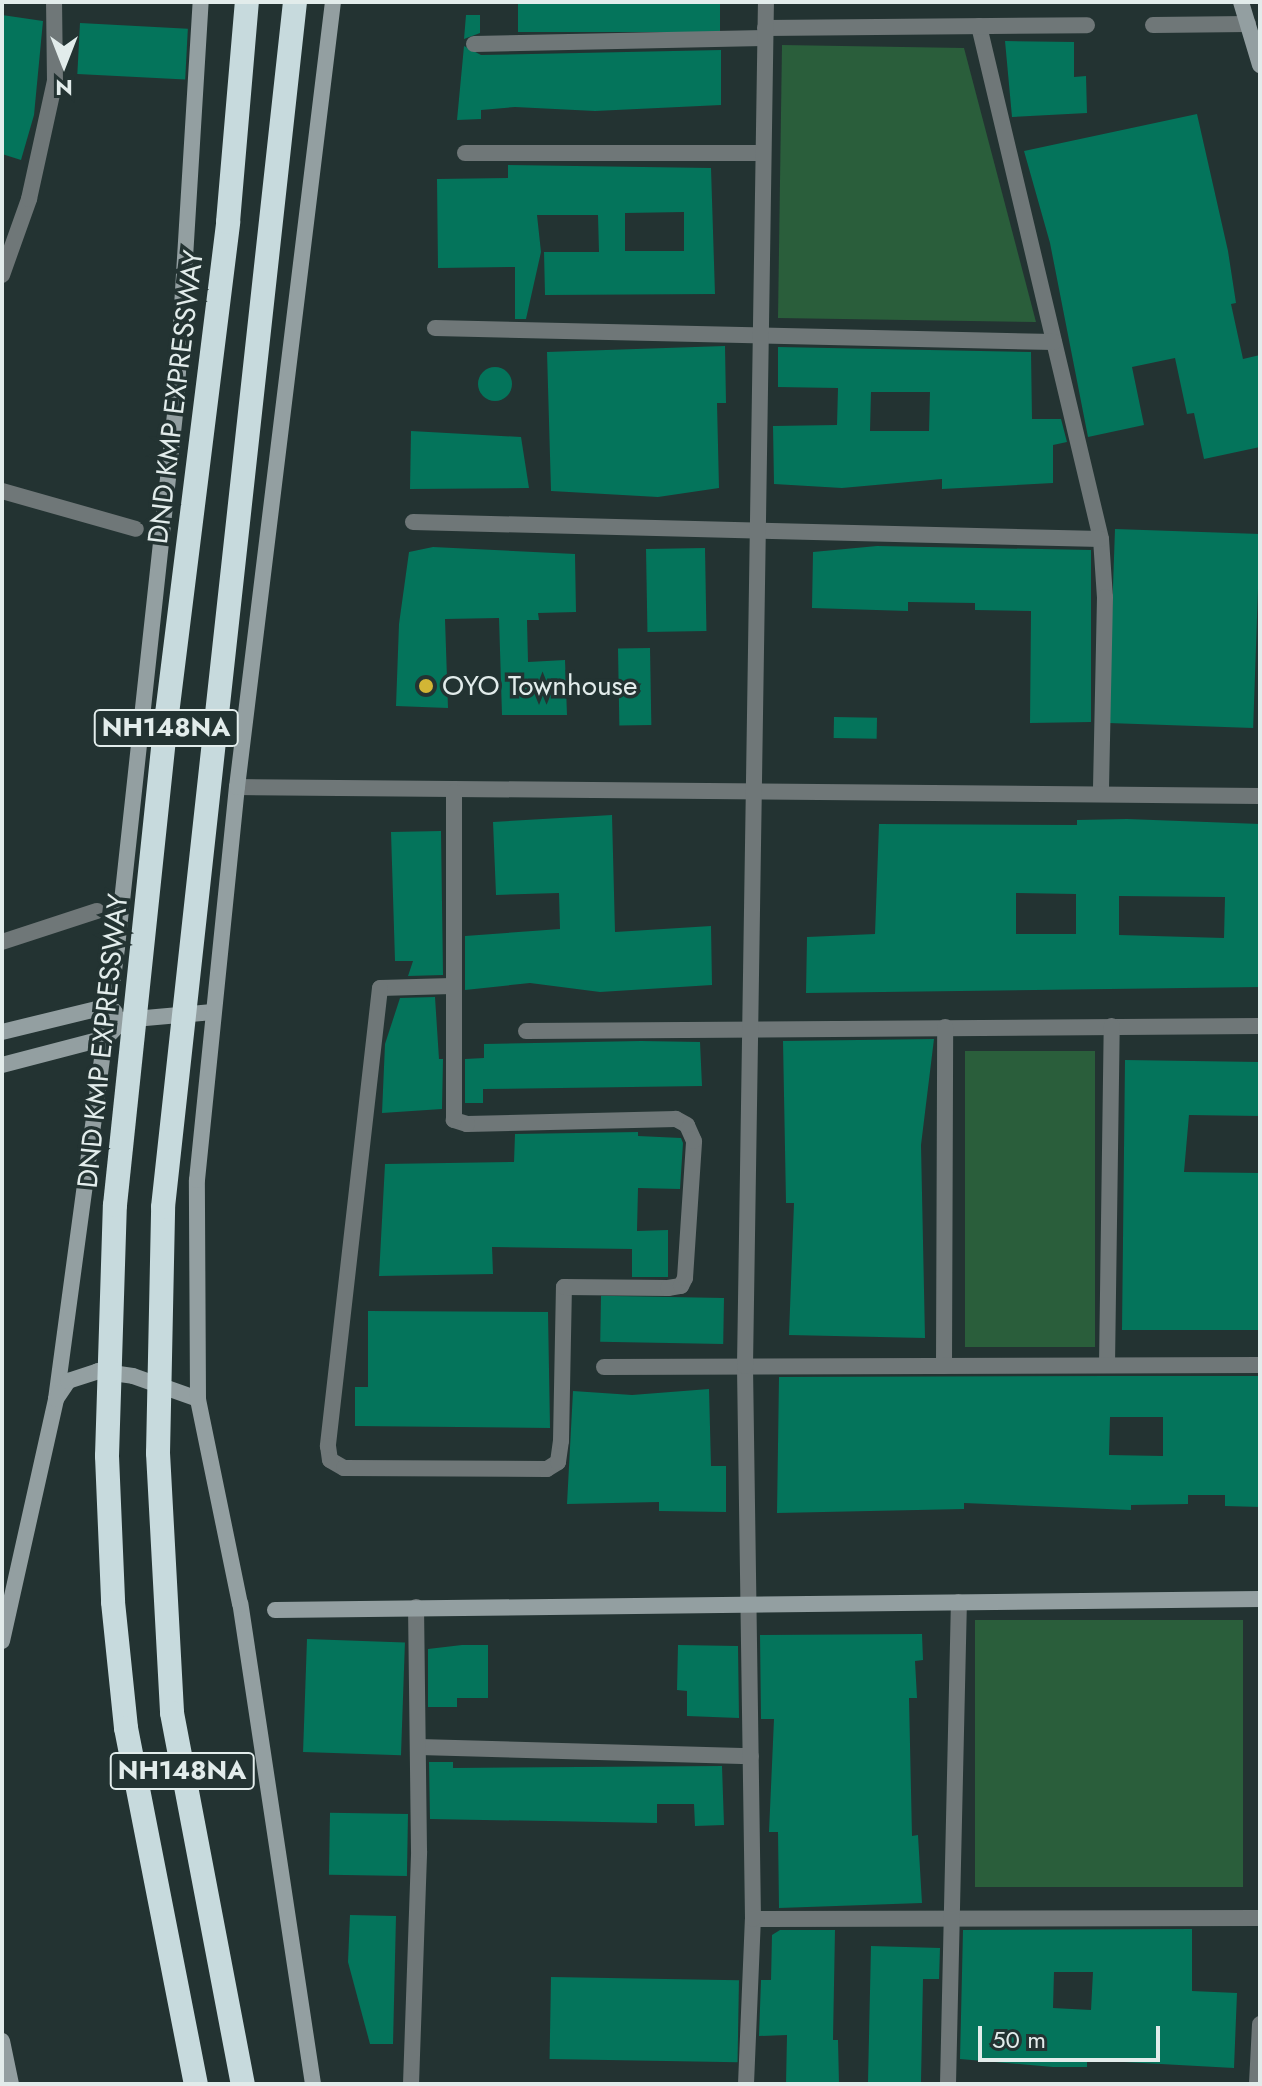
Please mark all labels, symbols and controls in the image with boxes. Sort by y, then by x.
north arrow [24,24,104,104]
text: N [55,72,73,104]
street label: DND KMP EXPRESSWAY [141,248,211,546]
place label: OYO Townhouse [442,669,637,703]
marker: OYO Townhouse [417,677,435,695]
road number: NH148NA [92,706,240,750]
street label: DND KMP EXPRESSWAY [71,892,135,1190]
road number: NH148NA [108,1749,256,1793]
scale bar [982,2010,1164,2060]
text: 50 m [992,2022,1046,2057]

